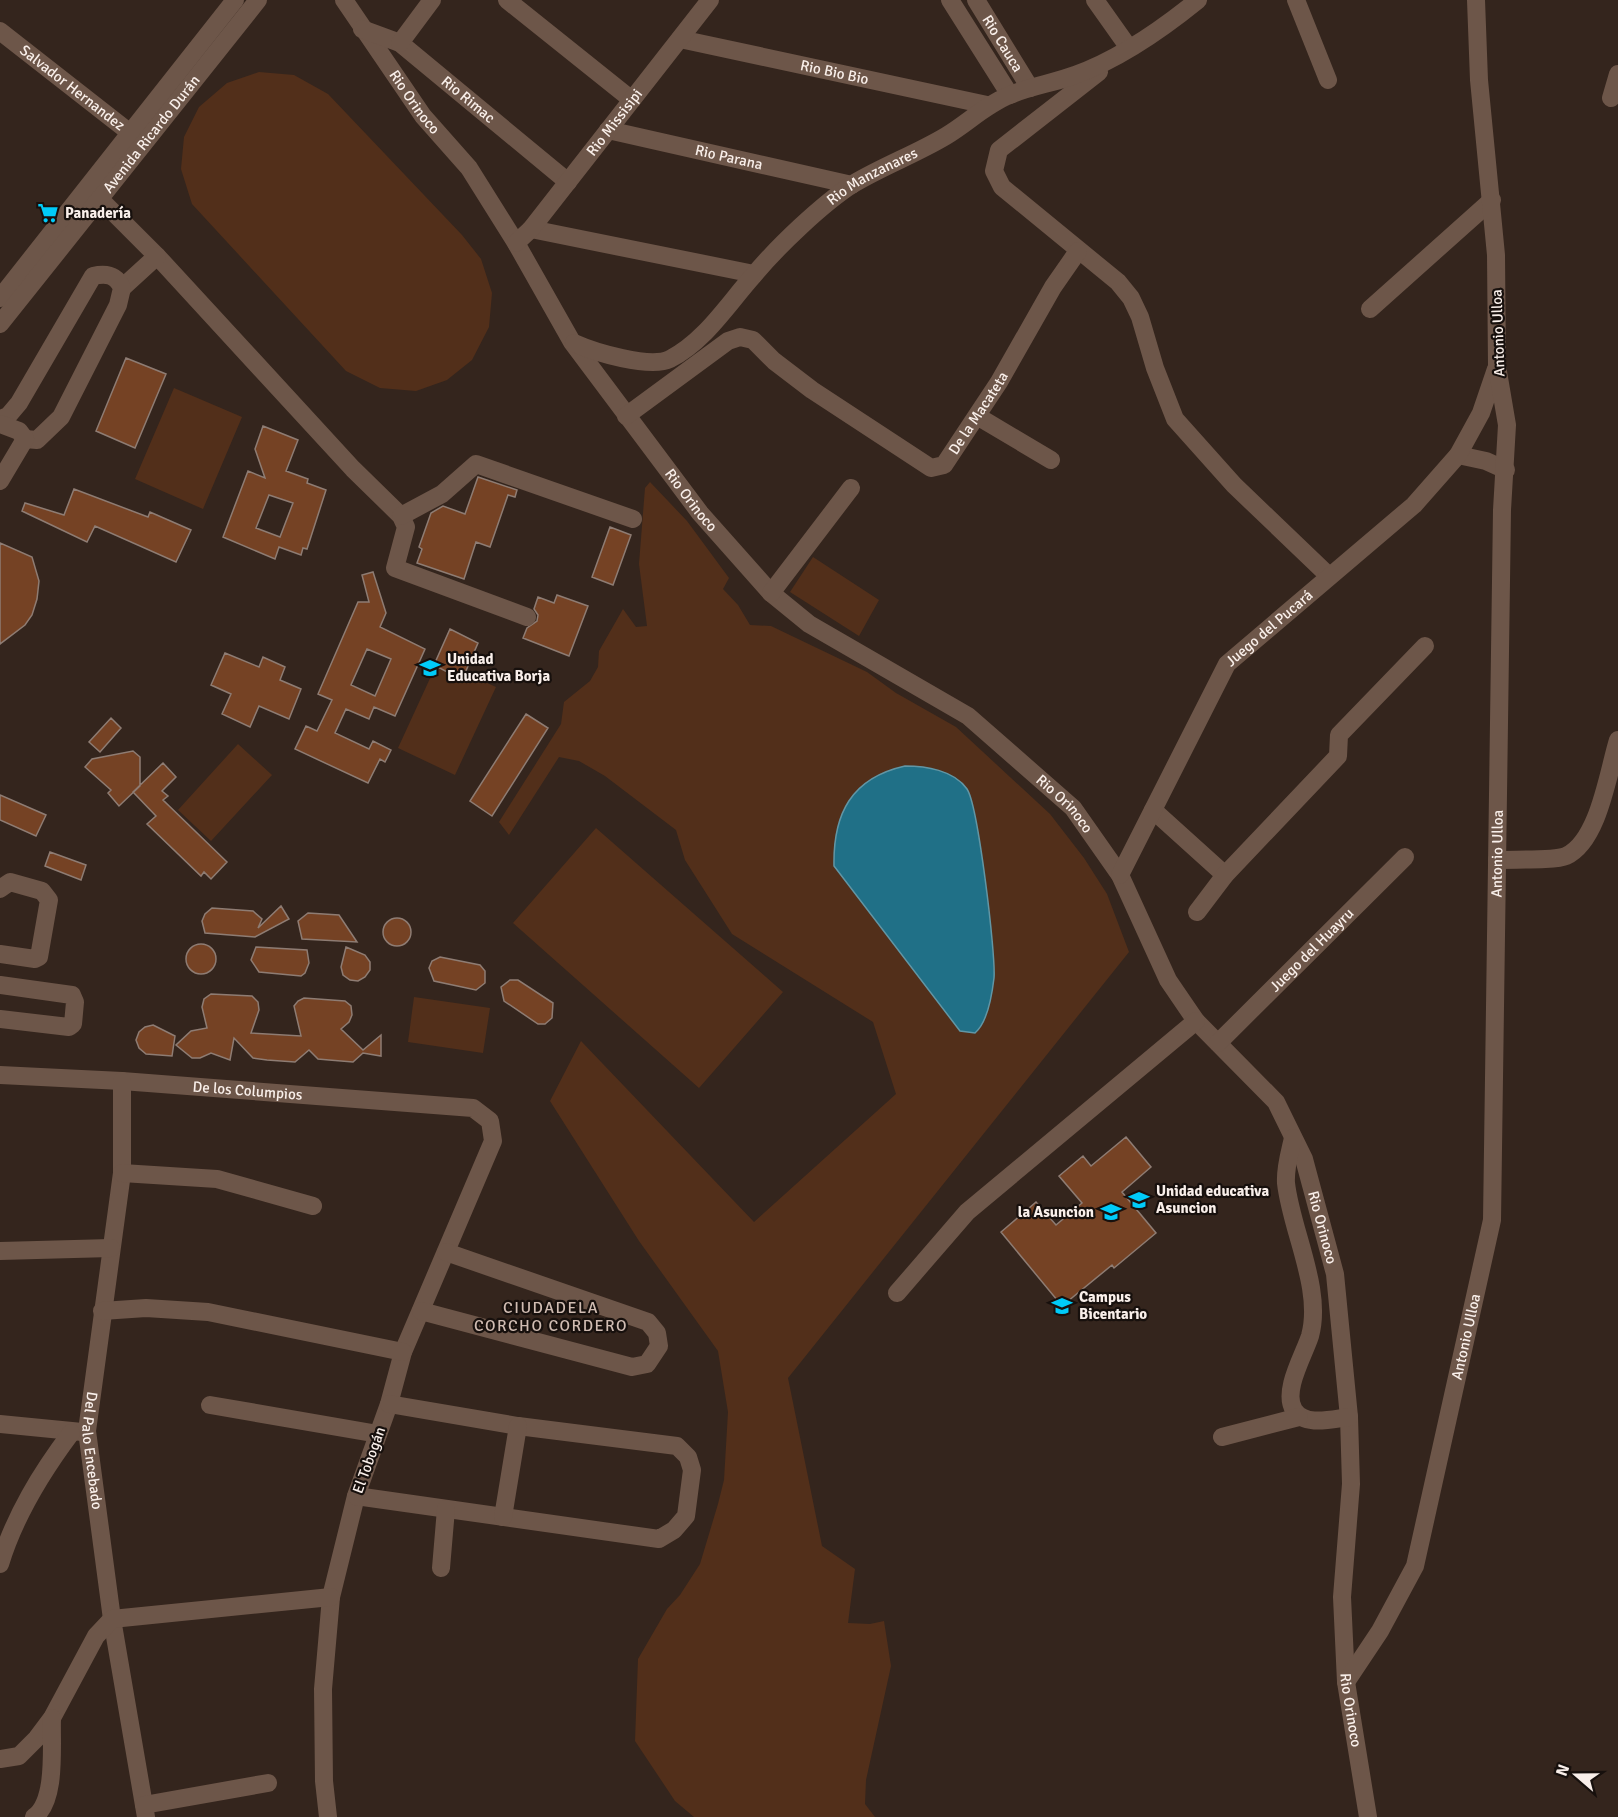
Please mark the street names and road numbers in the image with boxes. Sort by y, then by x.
street label: Rio Cauca [978,12,1027,75]
street label: Salvador Hernandez [16,41,129,135]
street label: Rio Bio Bio [799,56,871,88]
street label: Rio Orinoco [385,67,444,138]
street label: Avenida Ricardo Durán [99,71,204,196]
street label: Rio Rimac [438,72,499,127]
street label: Rio Missisipi [583,85,646,159]
street label: Rio Parana [693,141,765,174]
street label: Rio Manzanares [823,144,921,209]
street label: Antonio Ulloa [1487,289,1509,377]
street label: De la Macateta [944,368,1012,458]
street label: Rio Orinoco [661,465,721,535]
street label: Juego del Pucará [1222,586,1317,670]
street label: Rio Orinoco [1032,771,1097,837]
street label: Antonio Ulloa [1488,810,1507,898]
street label: Juego del Huayru [1266,904,1357,995]
street label: De los Columpios [192,1077,304,1104]
street label: Rio Orinoco [1304,1189,1341,1266]
street label: Antonio Ulloa [1448,1292,1484,1381]
street label: Del Palo Encebado [78,1390,106,1511]
street label: El Tobogán [349,1424,389,1496]
street label: Rio Orinoco [1337,1673,1366,1749]

